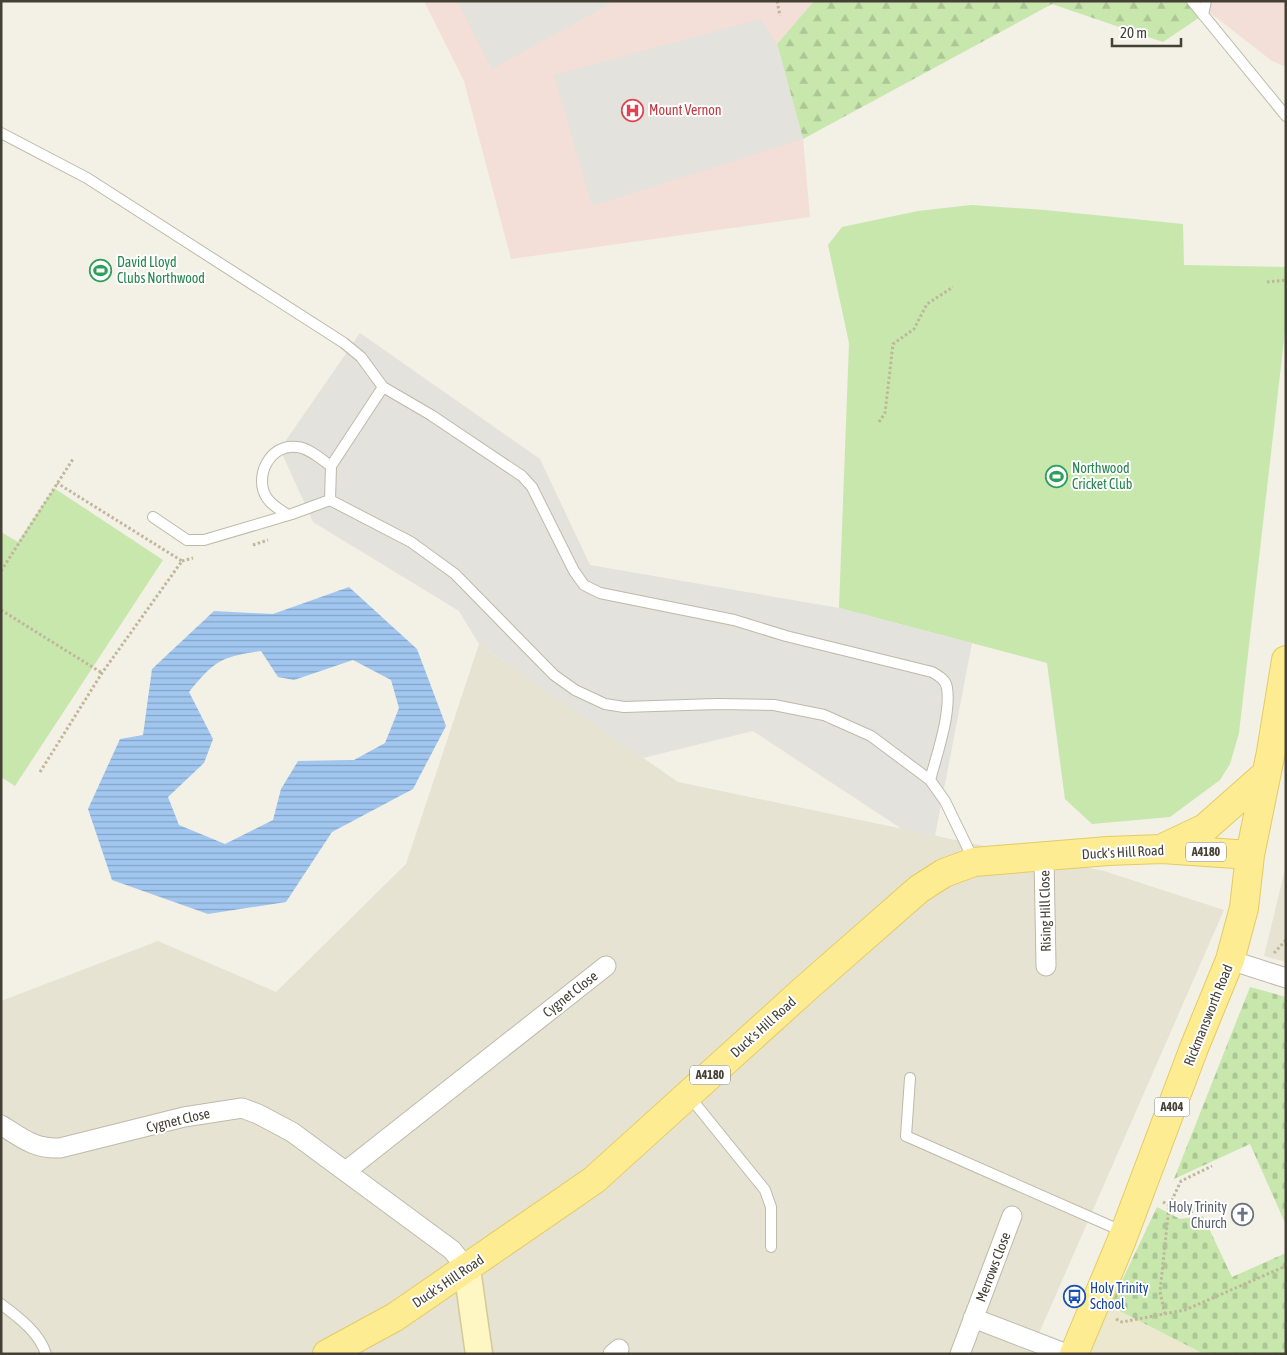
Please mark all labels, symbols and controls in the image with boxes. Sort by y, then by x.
scale bar [1112,15,1181,47]
text: 20 m [1120,24,1147,41]
hospital icon: Mount Vernon [621,98,645,122]
place label: Mount Vernon [649,102,722,118]
place label: David Lloyd Clubs Northwood [117,254,205,286]
sports icon: David Lloyd Clubs Northwood [89,258,113,282]
place label: Northwood Cricket Club [1072,460,1133,492]
sports icon: Northwood Cricket Club [1044,464,1068,488]
street label: Duck's Hill Road [1081,842,1165,862]
road number: A4180 [1186,842,1226,862]
street label: Rising Hill Close [1036,870,1054,952]
street label: Rickmansworth Road [1180,962,1236,1068]
street label: Cygnet Close [539,968,601,1020]
street label: Duck's Hill Road [727,993,799,1061]
road number: A4180 [690,1066,730,1084]
road number: A404 [1154,1098,1190,1116]
street label: Cygnet Close [145,1105,211,1135]
place label: Holy Trinity Church [1169,1199,1227,1231]
church icon: Holy Trinity Church [1231,1203,1255,1227]
street label: Merrows Close [972,1230,1014,1304]
street label: Duck's Hill Road [409,1251,487,1311]
place label: Holy Trinity School [1090,1280,1149,1312]
bus stop icon: Holy Trinity School [1062,1284,1086,1308]

